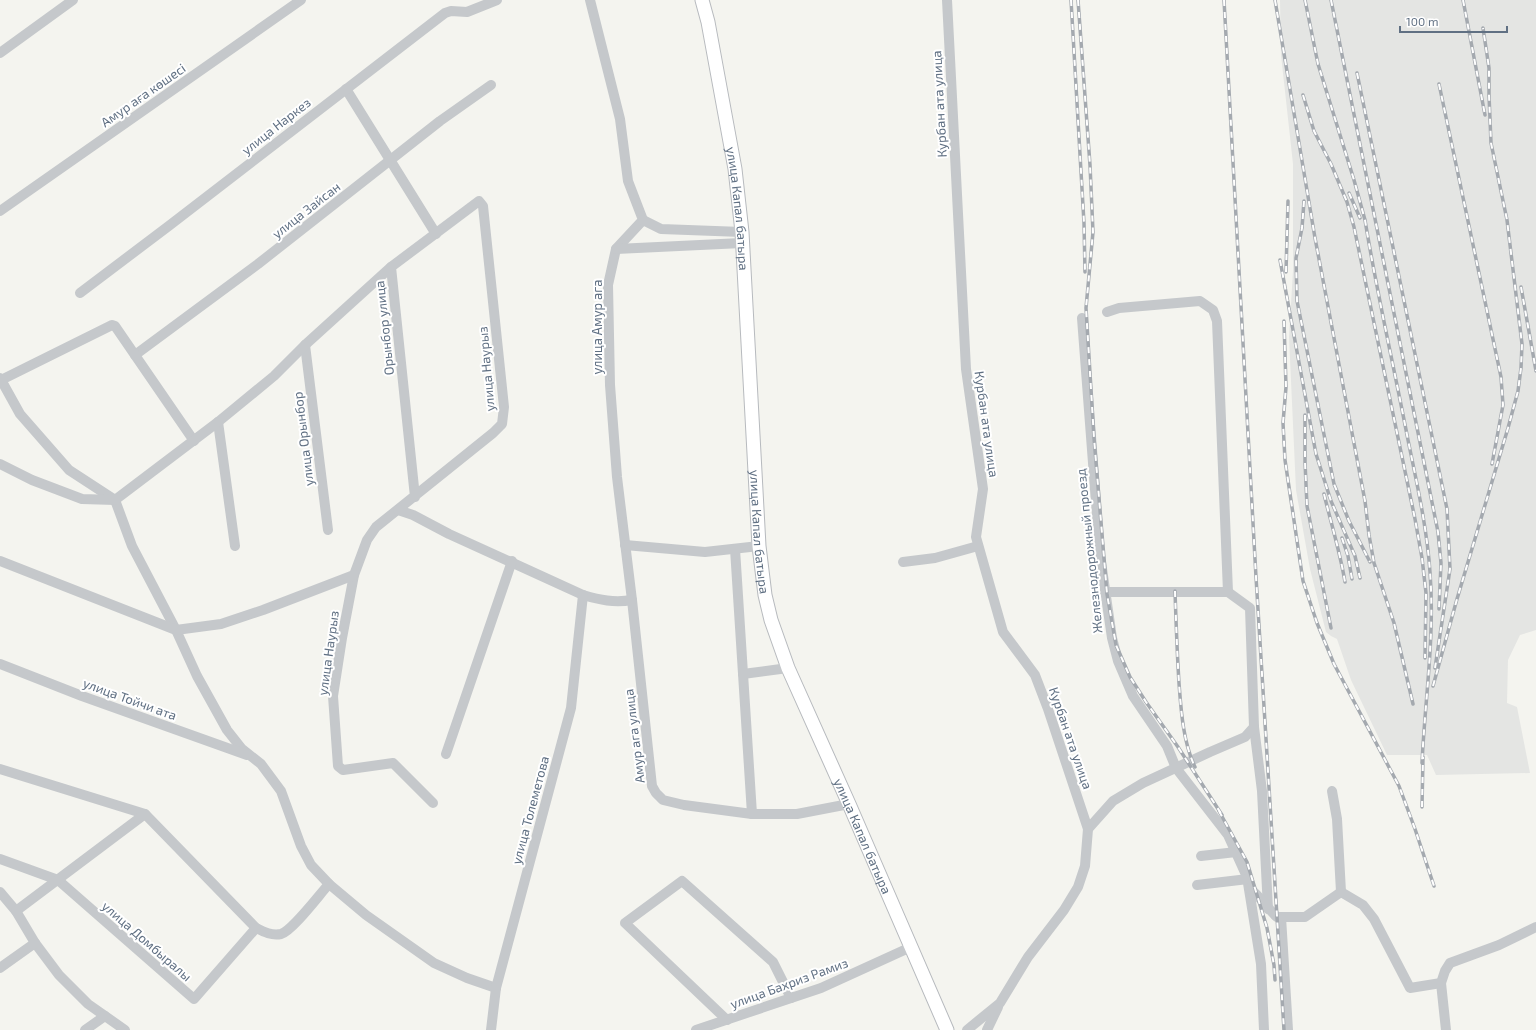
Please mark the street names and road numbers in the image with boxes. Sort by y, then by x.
street label: Курбан ата улица [928,50,950,158]
street label: Амур аға көшесі [97,60,189,130]
street label: улица Наркез [238,94,314,158]
street label: улица Капал батыра [723,145,752,271]
street label: улица Зайсан [269,178,343,242]
street label: Орынбор улица [371,280,397,376]
street label: улица Амур ага [589,280,605,374]
street label: улица Наурыз [474,326,498,412]
street label: Курбан ата улица [972,370,1002,478]
street label: улица Орынбор [289,391,317,487]
street label: Железнодорожный проезд [1072,467,1106,634]
street label: улица Капал батыра [747,469,773,595]
street label: улица Наурыз [314,610,342,696]
street label: улица Тойчи ата [81,675,179,723]
street label: Курбан ата улица [1046,685,1096,791]
street label: Амур ага улица [620,688,648,784]
street label: улица Толеметова [508,754,552,866]
street label: улица Капал батыра [831,776,895,896]
street label: улица Домбыралы [99,898,195,984]
street label: улица Бахриз Рамиз [728,954,850,1012]

